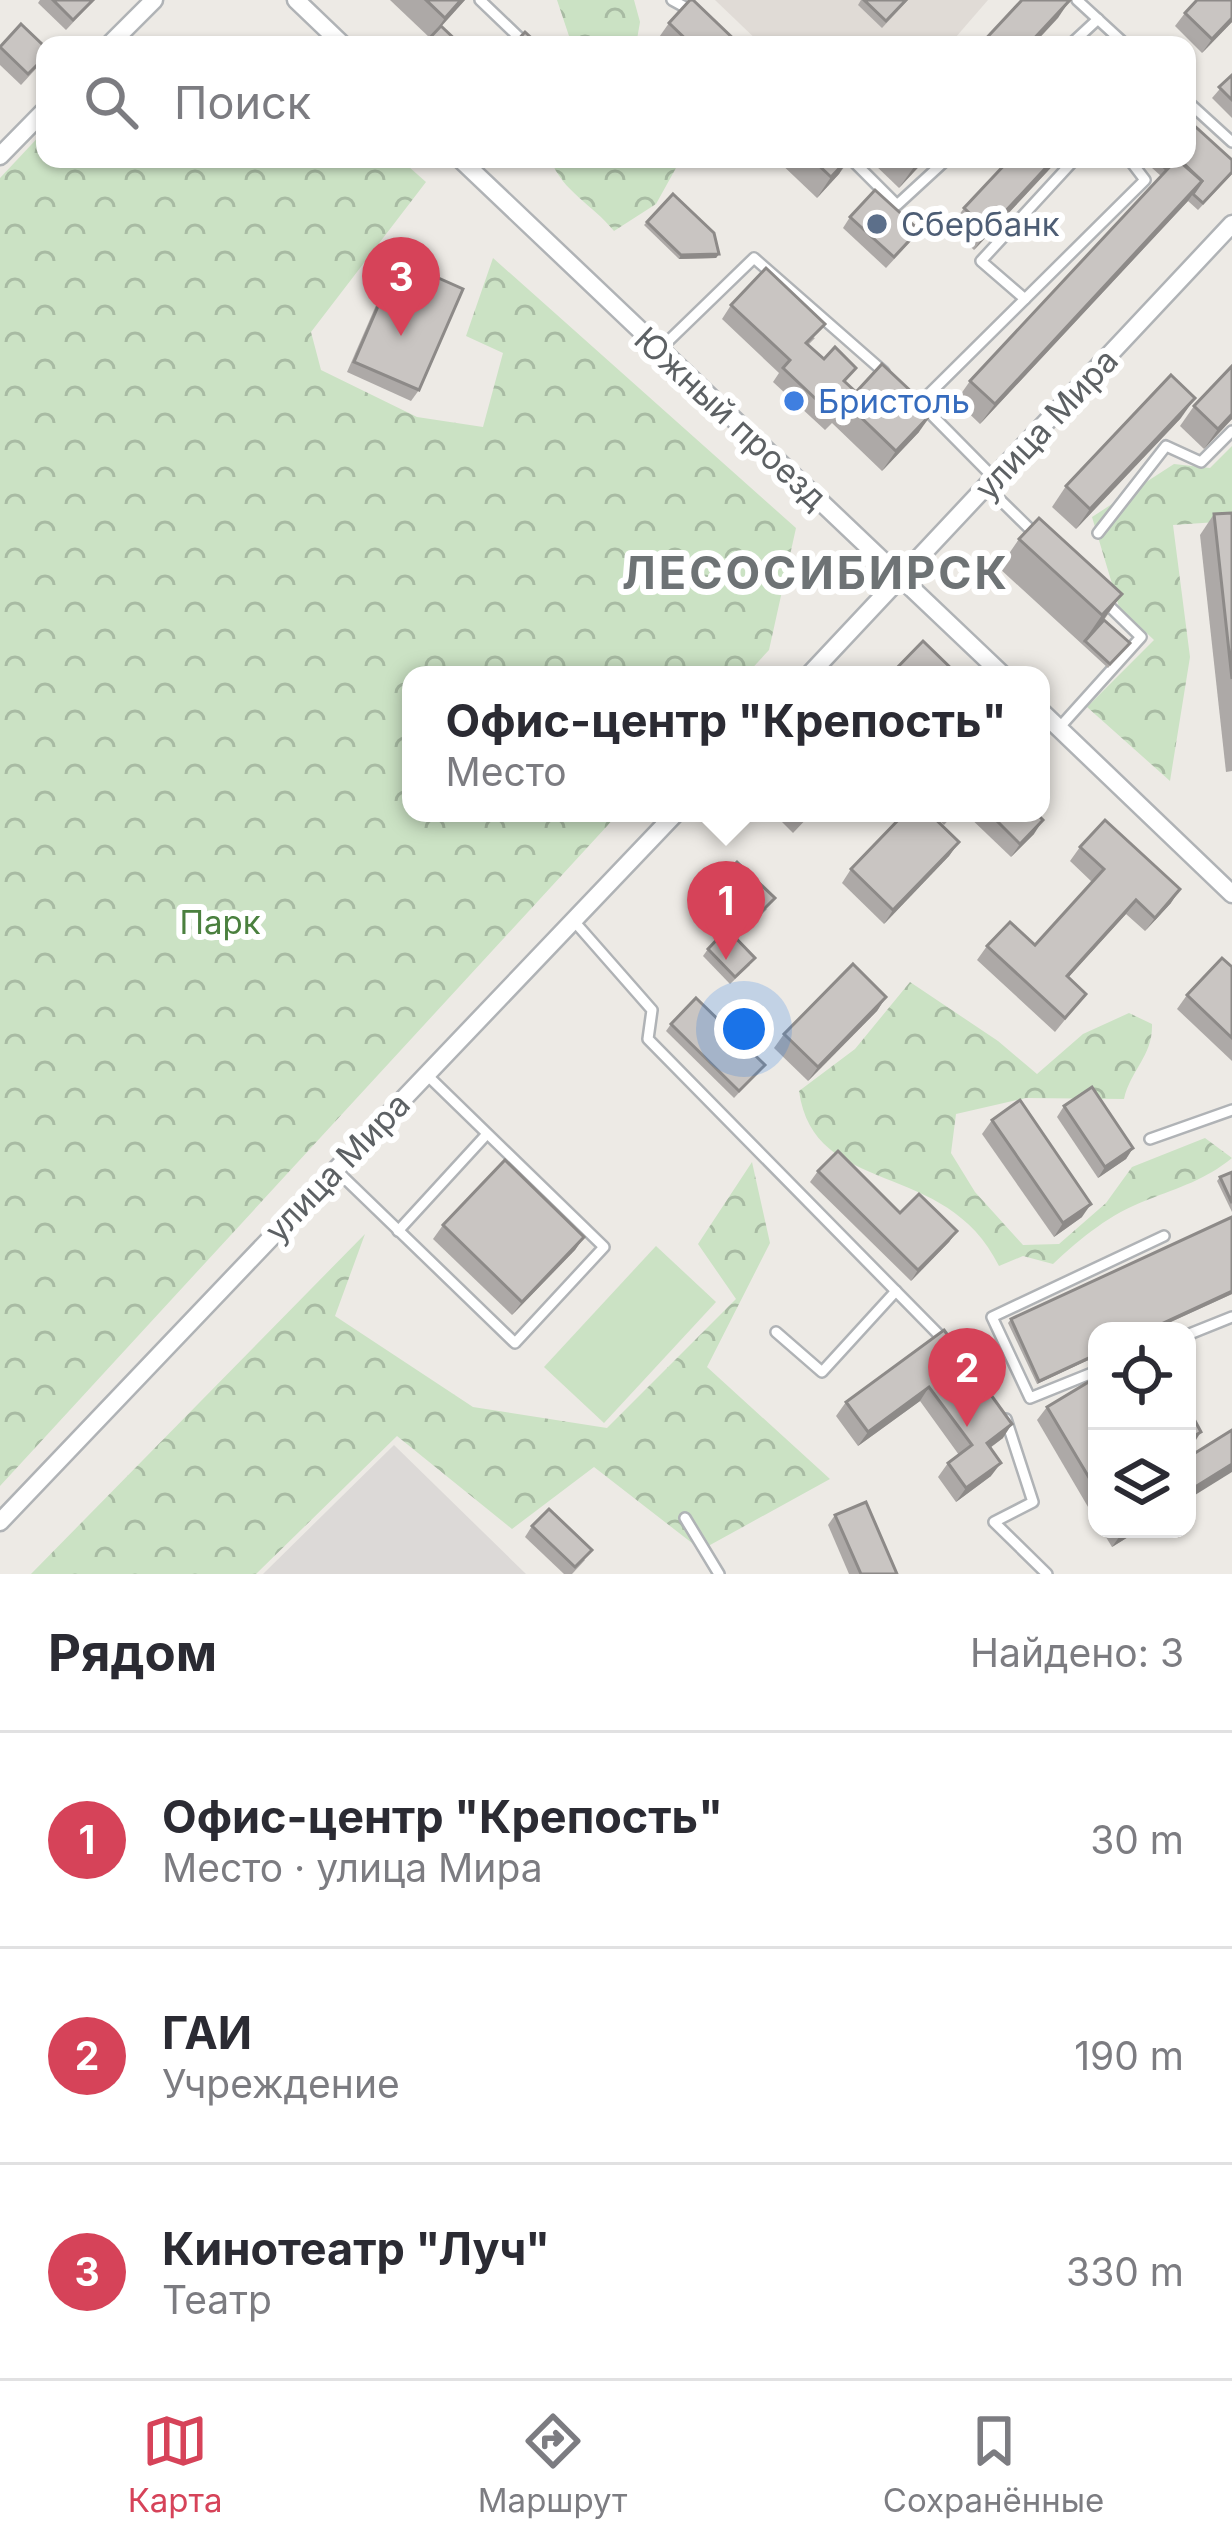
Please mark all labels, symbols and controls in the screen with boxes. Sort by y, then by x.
search box [36,36,1196,168]
icon: search [78,69,144,135]
text: Поиск [174,75,311,130]
place label: Сбербанк [901,204,1060,244]
marker: Сбербанк [864,211,890,237]
pin: 3 [362,237,440,336]
street label: Южный проезд [626,319,836,517]
street label: улица Мира [966,340,1126,508]
place label: Бристоль [818,381,970,421]
marker: Бристоль [781,388,807,414]
district label: ЛЕСОСИБИРСК [622,545,1010,600]
popup [402,666,1050,822]
text: Офис-центр "Крепость" [446,693,1006,748]
text: Место [446,748,567,795]
pin: 1 [687,861,765,960]
park label: Парк [179,902,261,942]
your location [714,999,774,1059]
street label: улица Мира [256,1084,418,1250]
map controls [1088,1322,1196,1538]
button: locate [1088,1322,1196,1430]
pin: 2 [928,1328,1006,1427]
button: layers [1088,1430,1196,1538]
text: Рядом [48,1622,217,1683]
text: Найдено: 3 [970,1629,1184,1676]
text: Офис-центр "Крепость" [162,1789,723,1844]
text: 1 [79,1816,95,1863]
text: 30 m [1090,1816,1184,1863]
text: Место · улица Мира [162,1844,543,1891]
text: ГАИ [162,2005,252,2060]
text: 2 [75,2032,99,2079]
text: 190 m [1074,2032,1184,2079]
text: Учреждение [162,2060,400,2107]
text: Кинотеатр "Луч" [162,2221,550,2276]
text: 3 [74,2248,100,2295]
text: 330 m [1066,2248,1184,2295]
text: Театр [162,2276,272,2323]
tab: Карта [128,2408,222,2520]
tab: Маршрут [478,2408,627,2520]
tab: Сохранённые [883,2408,1104,2520]

